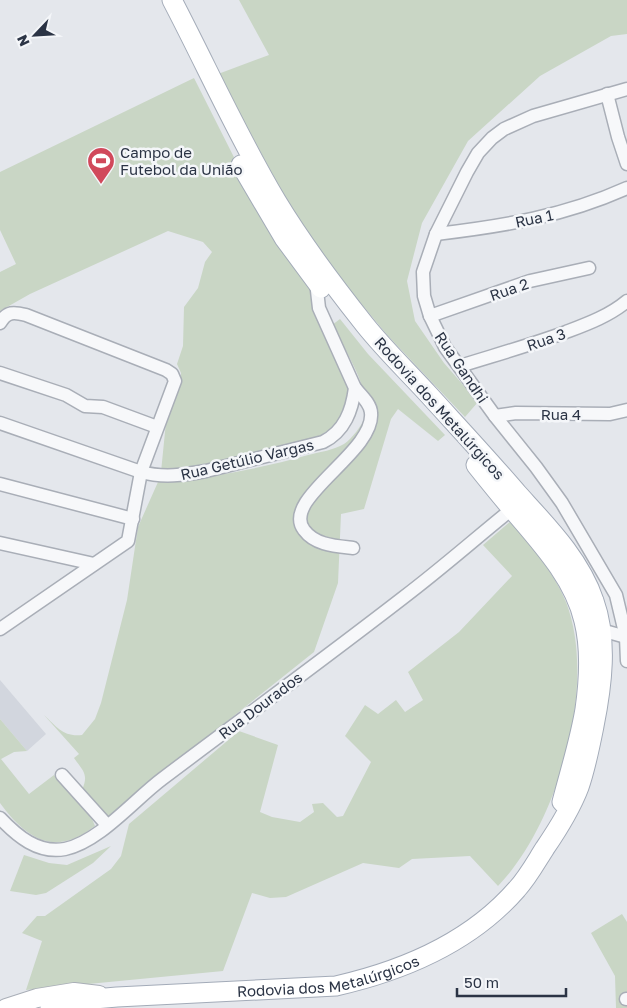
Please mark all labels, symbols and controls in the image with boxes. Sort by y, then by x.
north arrow [10,10,60,60]
text: N [13,32,33,49]
place label: Campo de Futebol da União [120,143,243,178]
sports icon: Campo de Futebol da União [86,146,116,185]
street label: Rua 1 [513,205,555,231]
street label: Rua 2 [487,274,531,304]
street label: Rua 3 [524,324,568,354]
street label: Rua Gandhi [432,328,492,406]
street label: Rodovia dos Metalúrgicos [371,333,509,483]
street label: Rua 4 [541,405,581,423]
street label: Rua Getúlio Vargas [179,435,315,483]
street label: Rua Dourados [215,668,305,742]
street label: Rodovia dos Metalúrgicos [236,951,422,1000]
scale bar [457,966,566,998]
text: 50 m [464,973,499,991]

